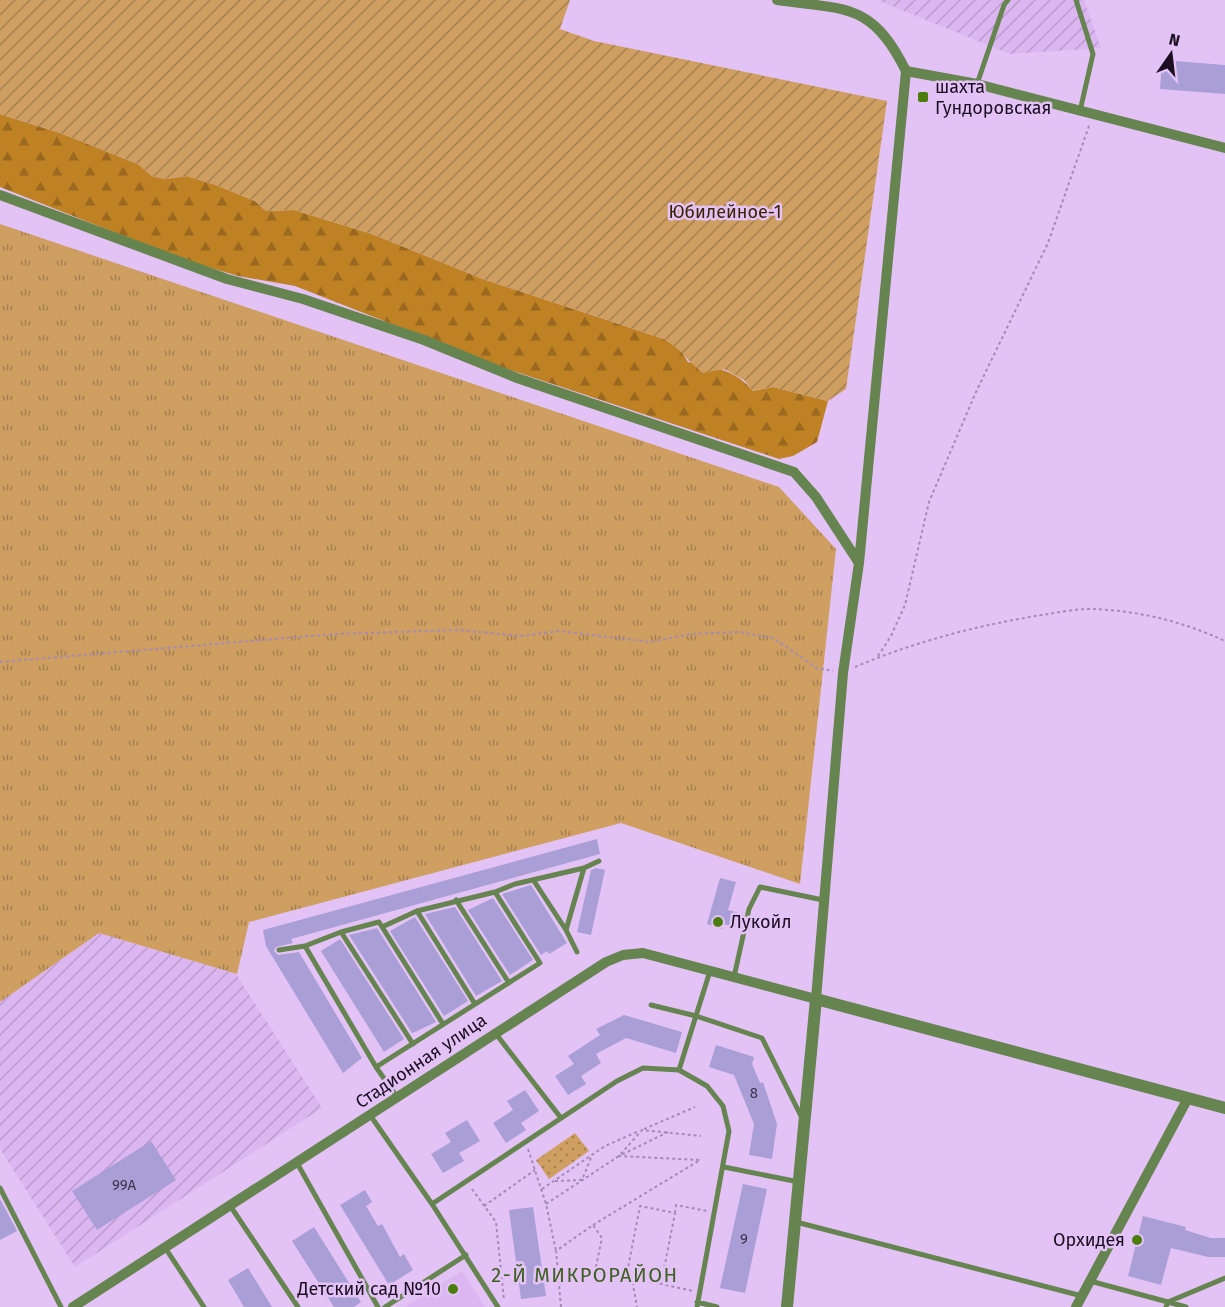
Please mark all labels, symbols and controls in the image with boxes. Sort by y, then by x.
north arrow [1141,24,1201,84]
text: N [1167,29,1182,50]
place label: шахта Гундоровская [935,76,1051,119]
marker: шахта Гундоровская [916,90,930,104]
park label: Юбилейное-1 [668,201,782,223]
place label: Лукойл [730,911,792,933]
marker: Лукойл [711,915,725,929]
street label: Стадионная улица [351,1009,491,1113]
house number: 8 [750,1084,758,1102]
house number: 99А [112,1176,136,1194]
place label: Орхидея [1053,1229,1125,1251]
house number: 9 [740,1230,748,1248]
marker: Орхидея [1130,1233,1144,1247]
district label: 2-Й МИКРОРАЙОН [491,1263,679,1287]
place label: Детский сад №10 [297,1278,441,1300]
marker: Детский сад №10 [446,1282,460,1296]

